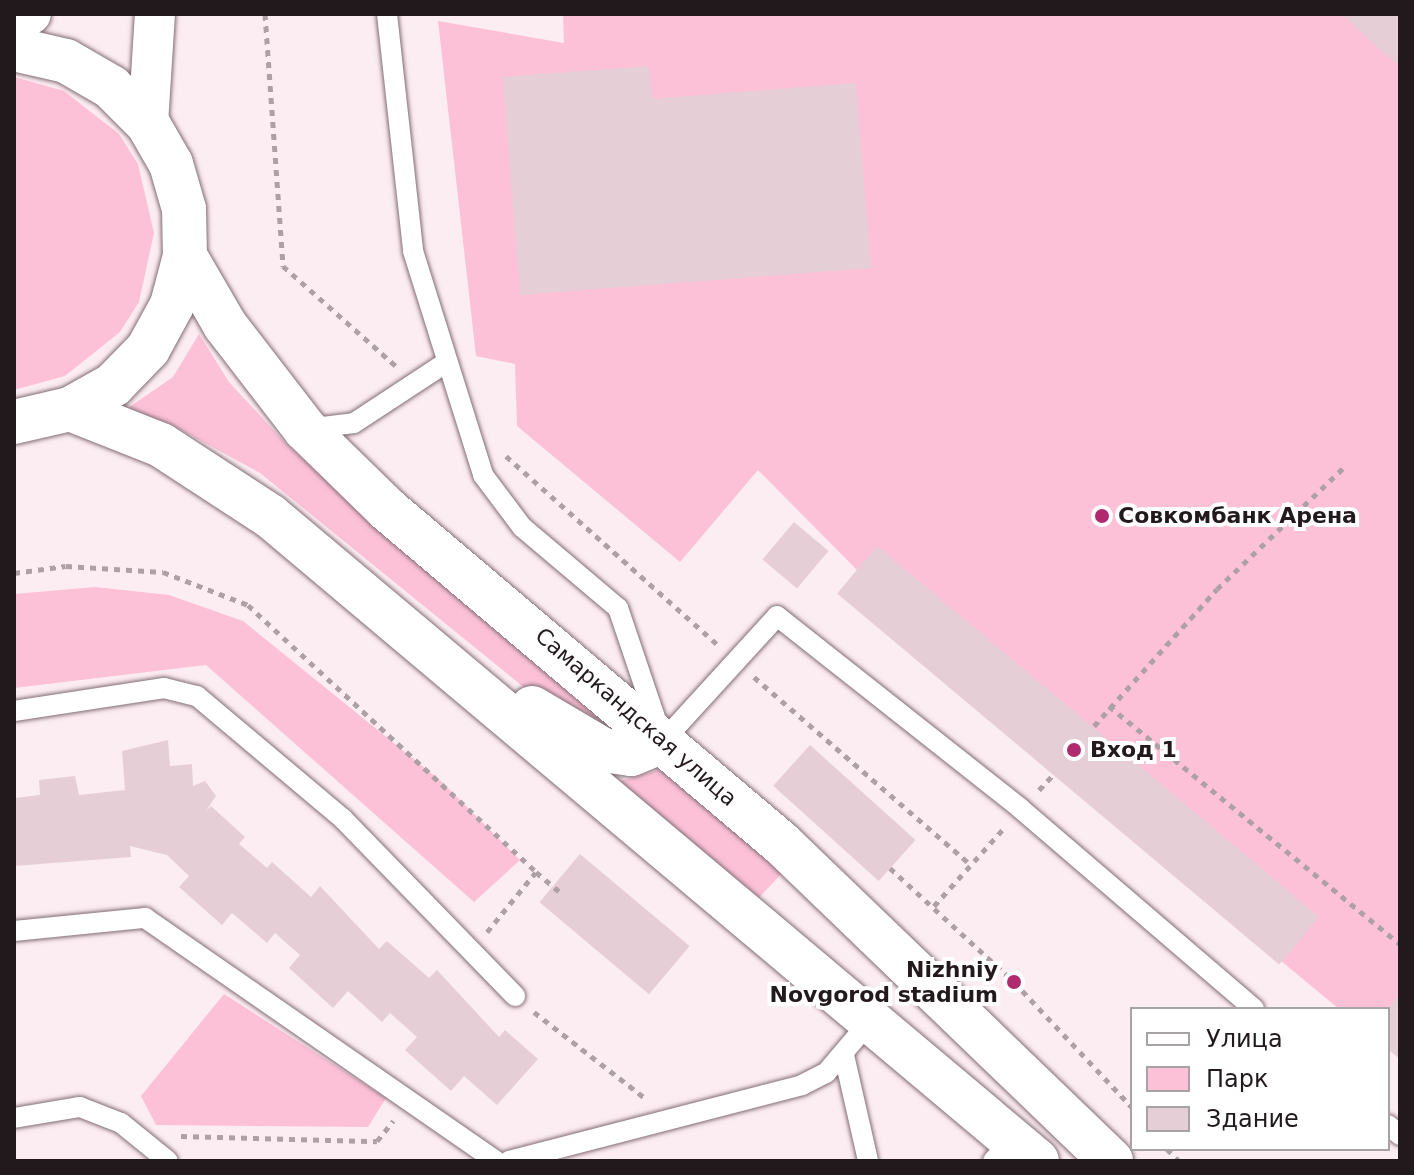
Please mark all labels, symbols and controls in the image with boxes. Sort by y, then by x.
place label: Совкомбанк Арена [1118,503,1357,529]
marker: Совкомбанк Арена [1093,507,1111,525]
street label: Самаркандская улица [530,622,742,812]
place label: Вход 1 [1090,737,1177,763]
marker: Вход 1 [1065,741,1083,759]
place label: Nizhniy Novgorod stadium [770,956,998,1008]
marker: Nizhniy Novgorod stadium [1005,973,1023,991]
legend [1130,1007,1390,1151]
text: Улица [1206,1025,1283,1053]
text: Парк [1206,1065,1268,1093]
text: Здание [1206,1105,1299,1133]

